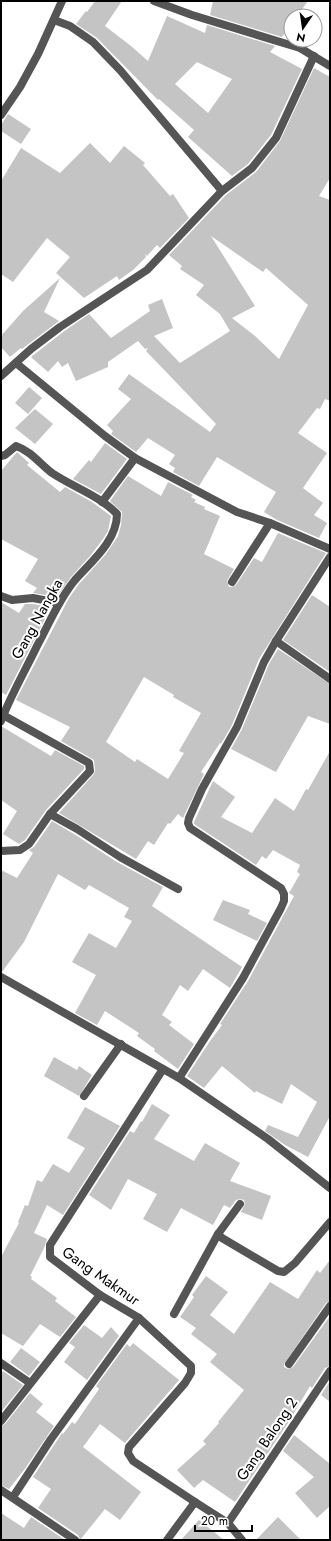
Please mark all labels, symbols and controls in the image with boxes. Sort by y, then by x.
north arrow [283,8,323,48]
text: N [295,29,307,47]
street label: Gang Nangka [6,575,68,663]
street label: Gang Makmur [58,1241,145,1311]
street label: Gang Balong 2 [231,1393,303,1485]
scale bar [195,1507,252,1533]
text: 20 m [201,1512,228,1530]

